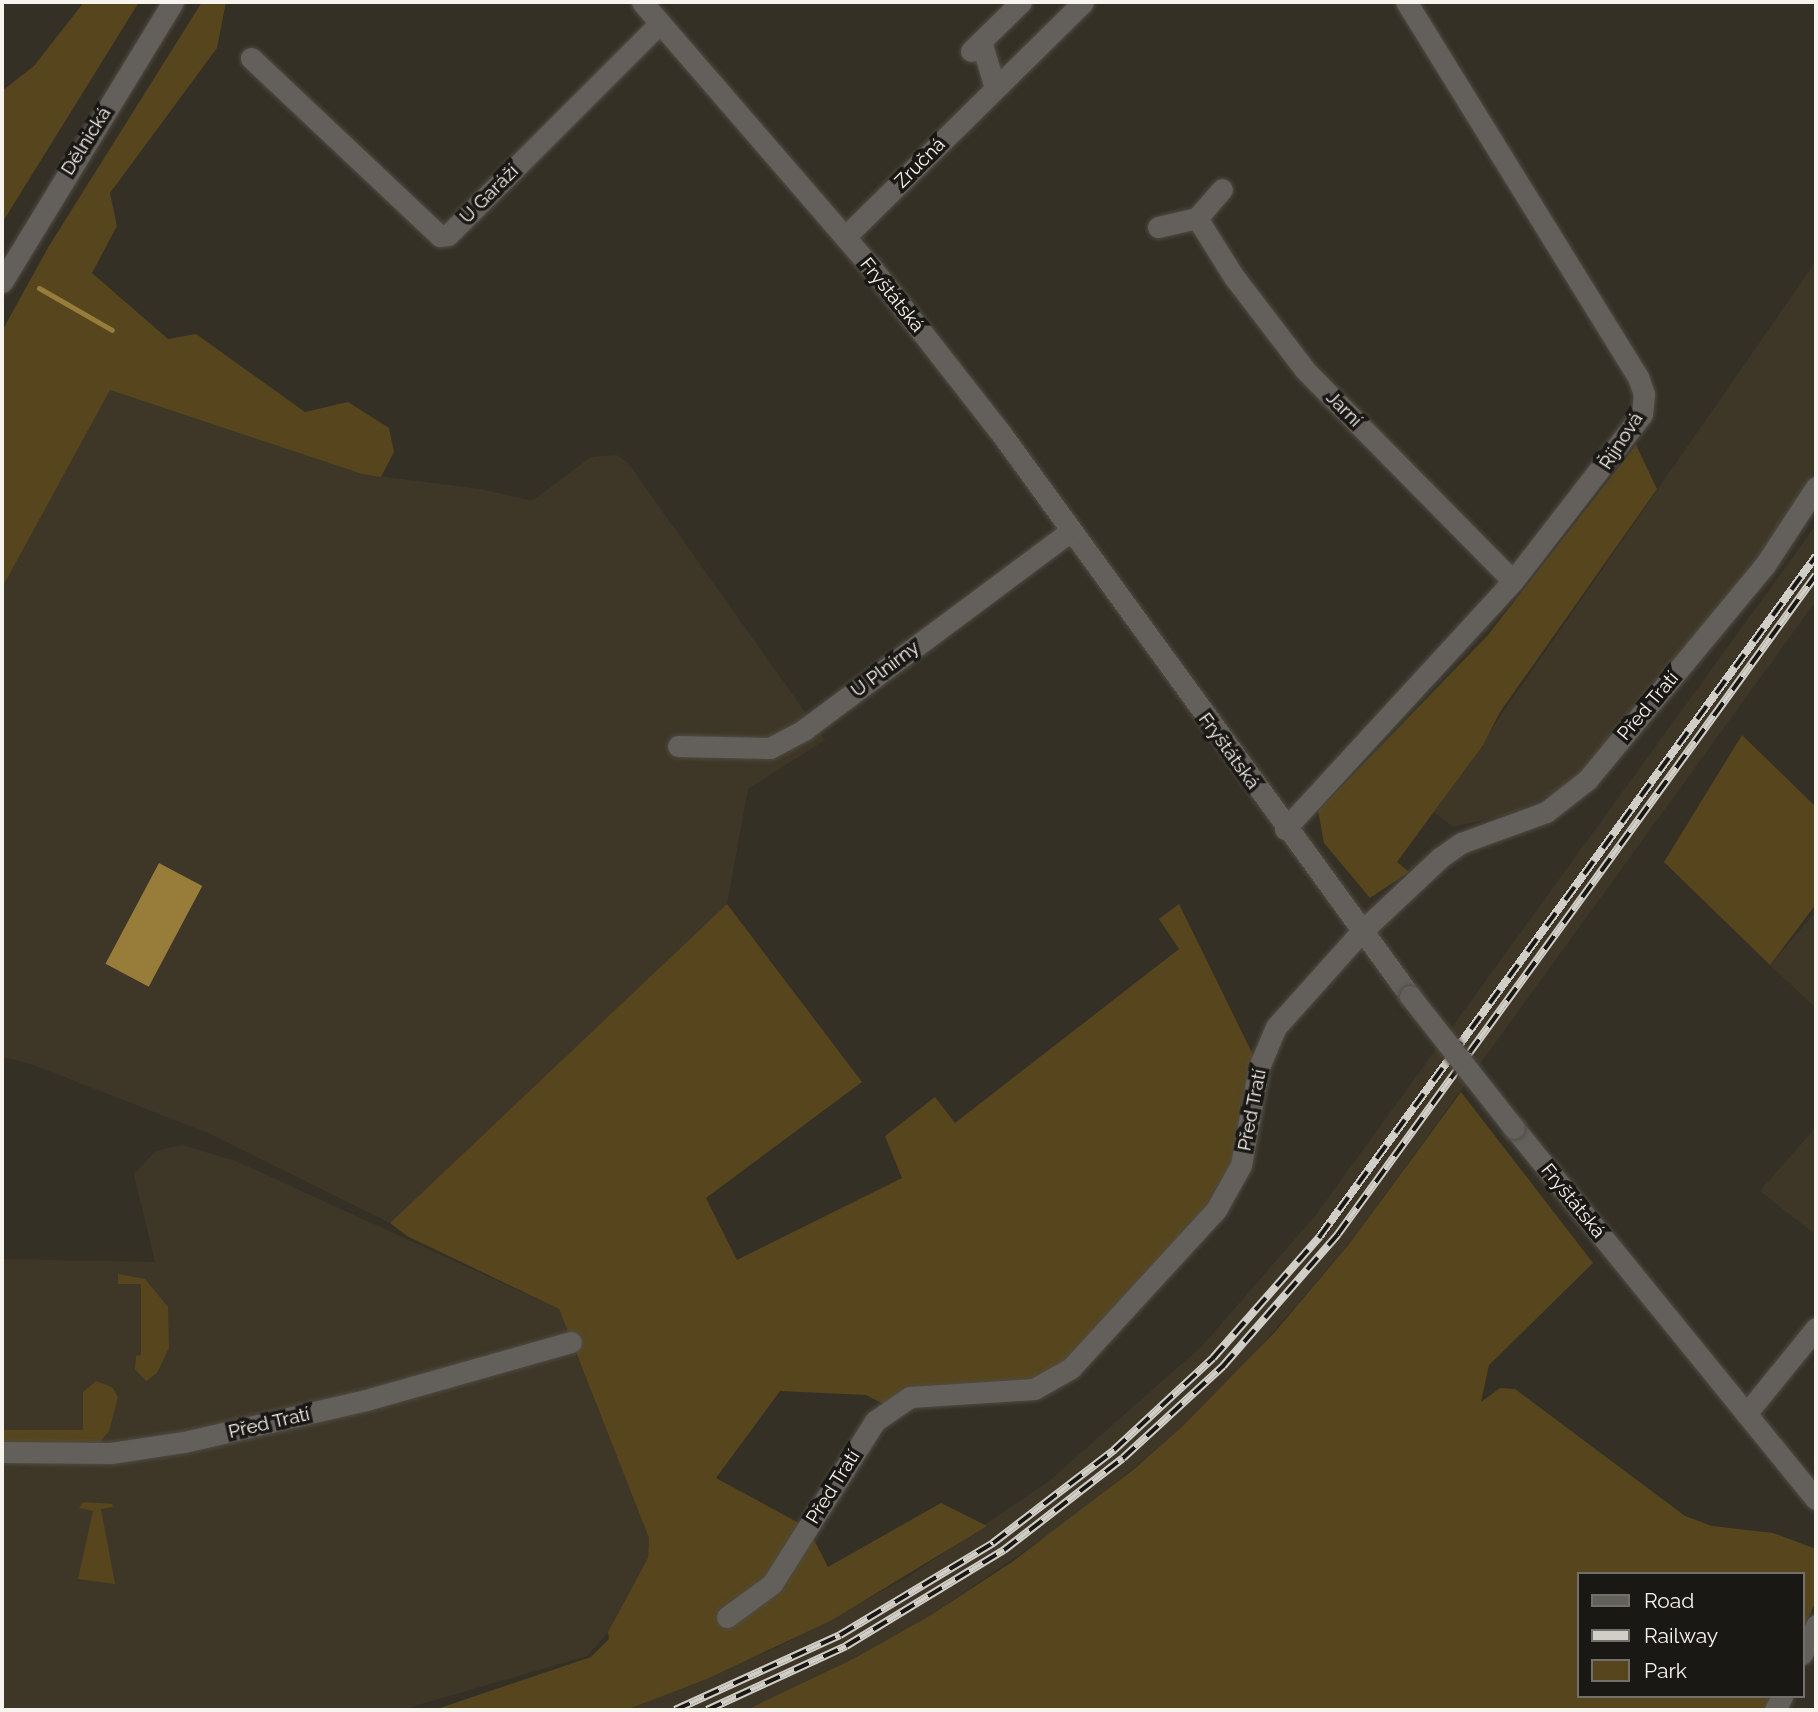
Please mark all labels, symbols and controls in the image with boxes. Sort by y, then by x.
street label: Dělnická [56,103,116,179]
street label: Zručná [890,133,950,193]
street label: U Garáží [455,160,523,228]
street label: Fryštátská [855,253,929,337]
street label: Jarní [1321,386,1367,432]
street label: Říjnová [1594,408,1648,474]
street label: U Plnírny [846,636,924,702]
street label: Před Tratí [1612,667,1684,745]
street label: Fryštátská [1194,708,1264,794]
street label: Před Tratí [1233,1067,1271,1153]
street label: Fryštátská [1536,1159,1610,1243]
street label: Před Tratí [226,1403,312,1443]
street label: Před Tratí [801,1446,865,1528]
legend [1576,1572,1804,1698]
text: Road [1644,1588,1694,1613]
text: Railway [1644,1623,1718,1648]
text: Park [1644,1658,1687,1683]

